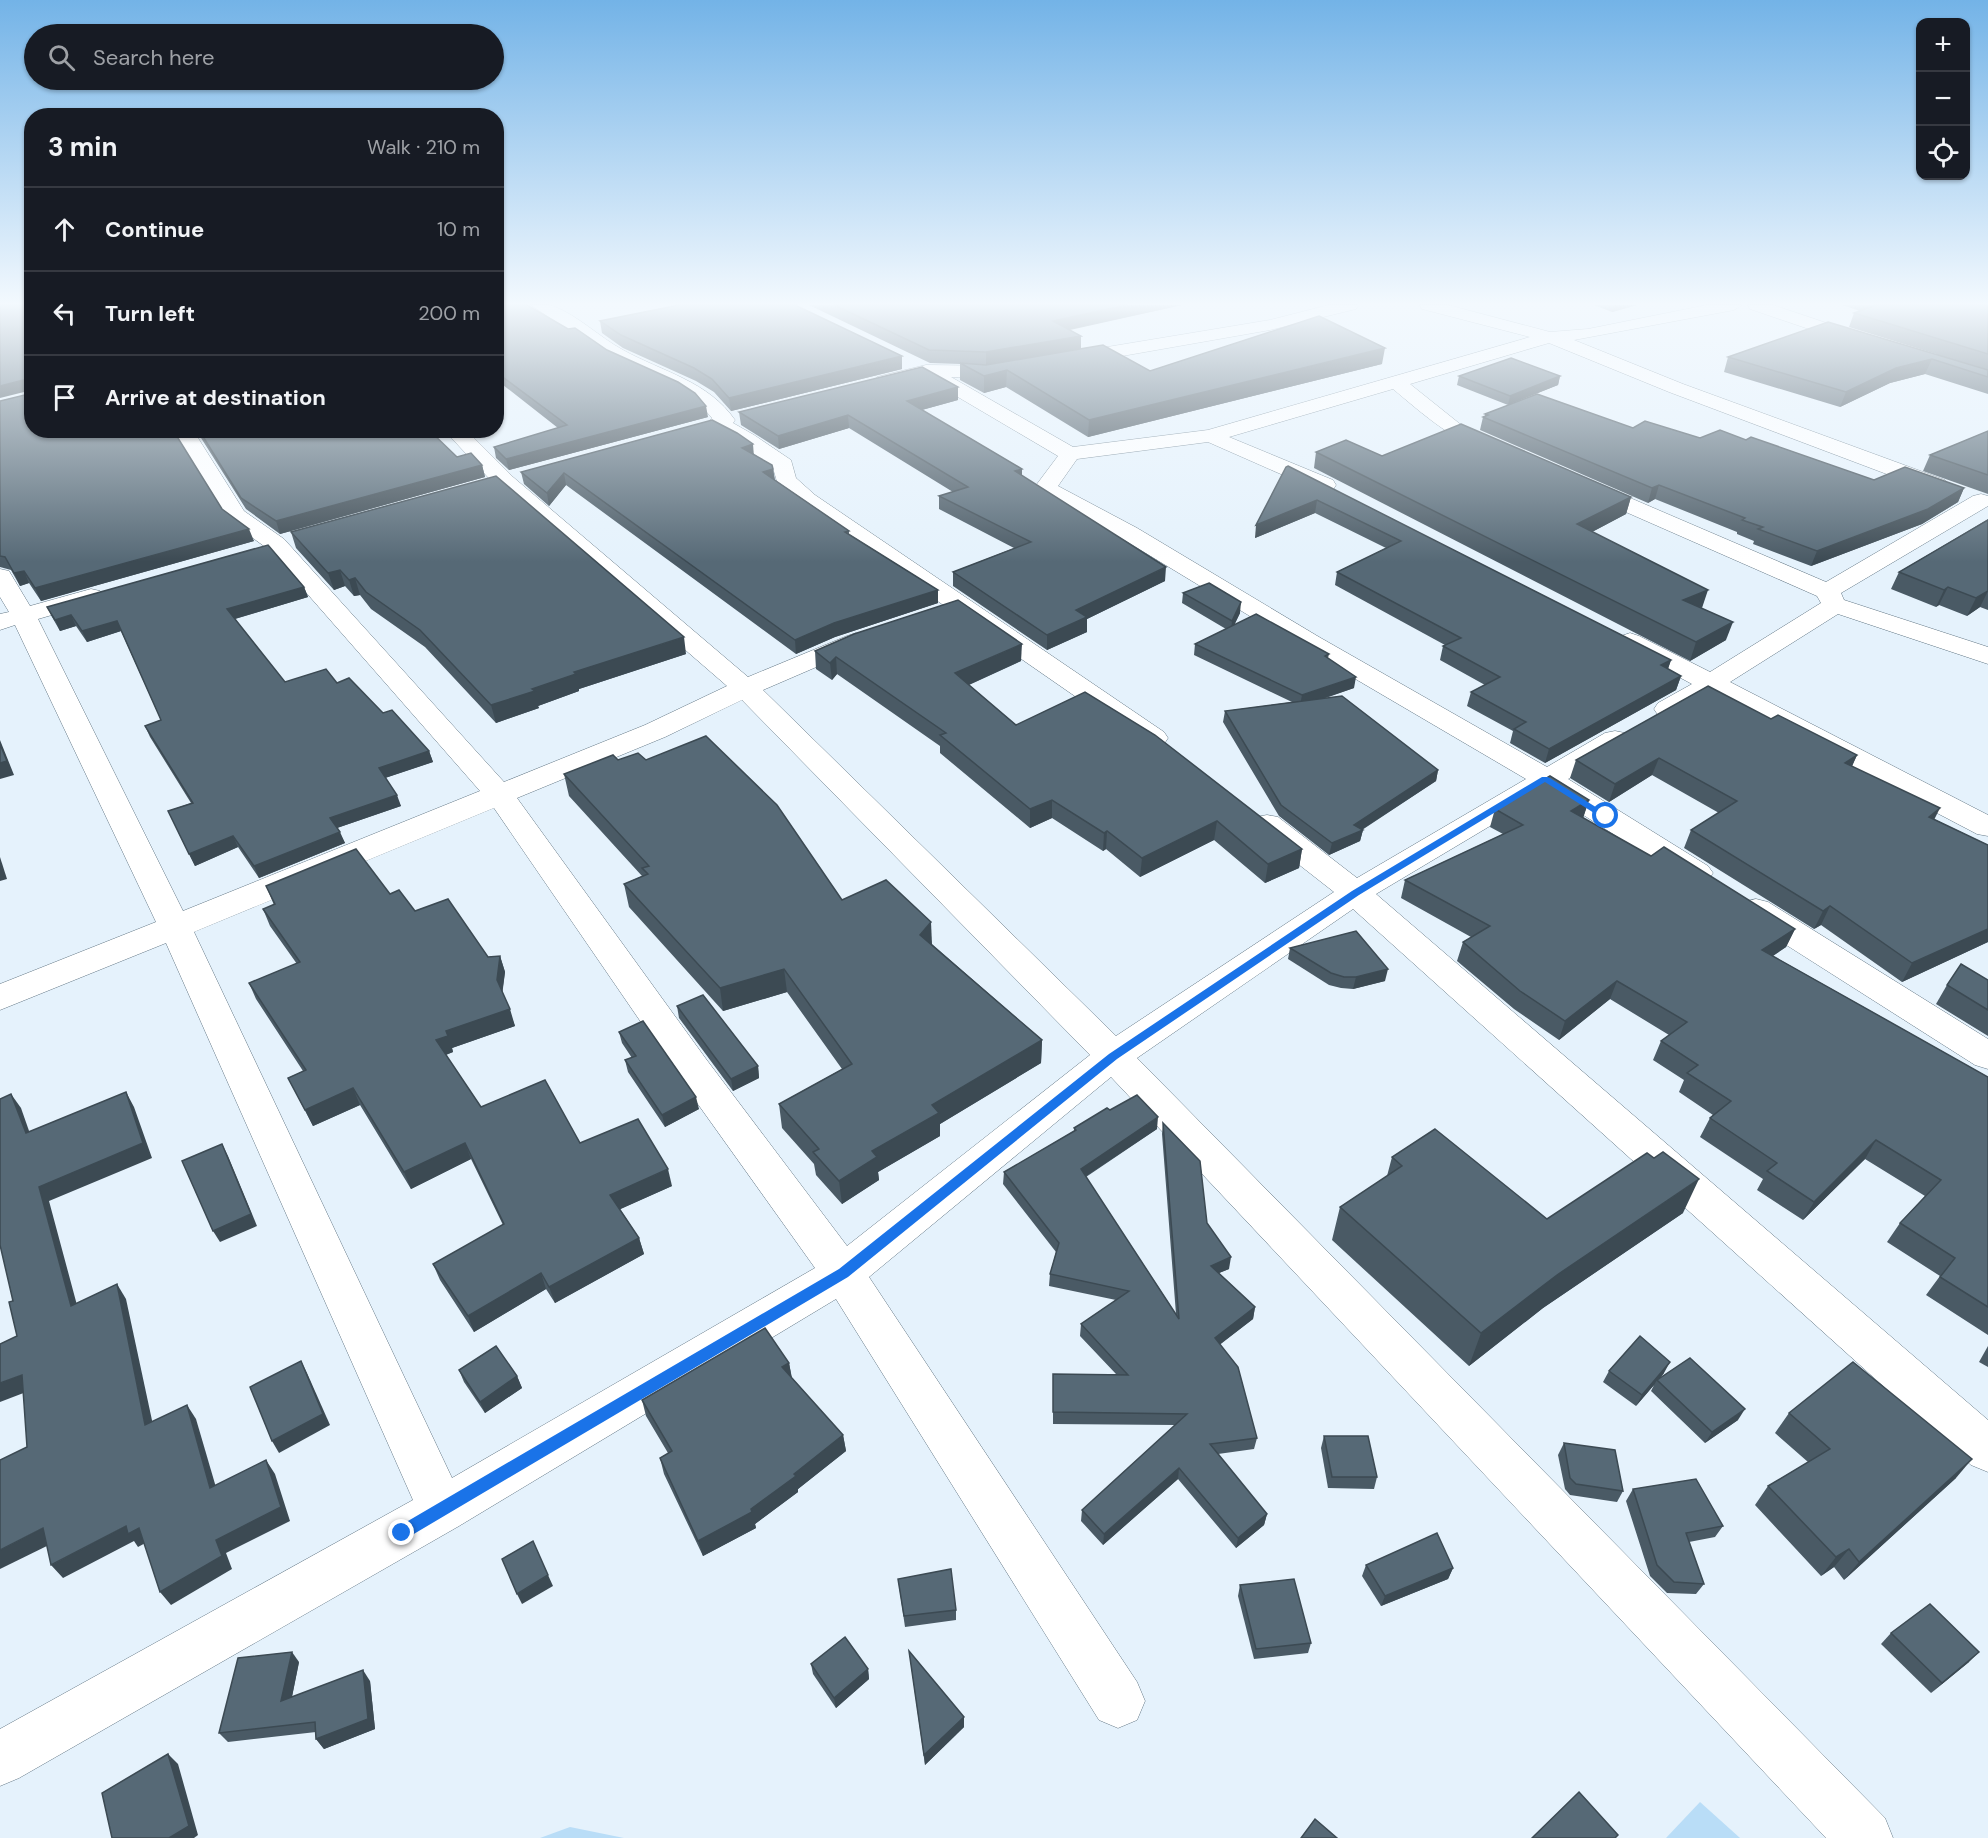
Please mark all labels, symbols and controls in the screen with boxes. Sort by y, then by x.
map controls [1916,18,1970,180]
button: + [1916,18,1970,72]
search box [24,24,504,90]
icon: search [45,41,78,74]
text: Search here [93,43,214,72]
button: − [1916,72,1970,126]
button: locate [1916,126,1970,180]
text: 3 min [48,130,117,164]
text: Walk · 210 m [367,134,480,160]
icon: ahead [48,213,81,246]
text: Continue [105,215,204,244]
text: 10 m [437,216,480,242]
icon: left [48,297,81,330]
text: Turn left [105,299,195,328]
text: 200 m [418,300,480,326]
icon: arrive [48,381,81,414]
text: Arrive at destination [105,383,326,412]
route start [1592,802,1618,828]
route end [388,1519,414,1545]

